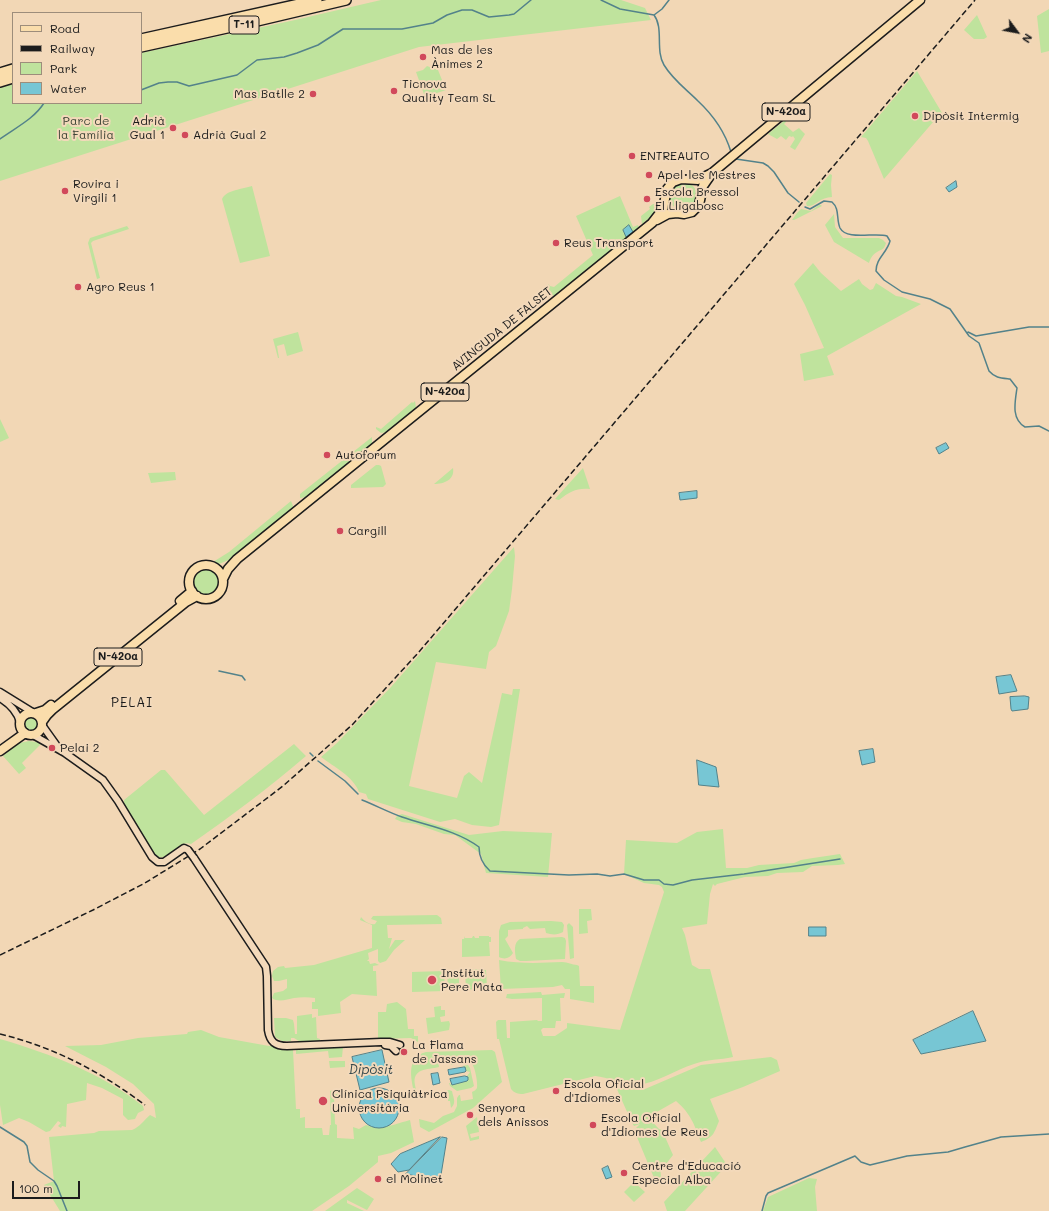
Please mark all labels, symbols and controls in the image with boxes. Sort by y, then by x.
legend [12,12,142,104]
north arrow [997,12,1037,52]
road number: T-11 [229,16,259,34]
text: Road [50,20,80,36]
text: N [1019,31,1036,46]
text: Railway [50,40,95,56]
place label: Mas de les Ànimes 2 [431,43,493,71]
marker: Mas de les Ànimes 2 [418,52,428,62]
text: Park [50,60,77,76]
place label: Ticnova Quality Team SL [402,77,496,105]
text: Water [50,80,87,96]
marker: Ticnova Quality Team SL [389,86,399,96]
place label: Mas Batlle 2 [234,87,305,101]
marker: Mas Batlle 2 [308,89,318,99]
road number: N-420a [762,103,810,121]
place label: Dipòsit Intermig [923,109,1019,123]
marker: Dipòsit Intermig [910,111,920,121]
park label: Parc de la Família [58,114,114,142]
place label: Adrià Gual 1 [130,114,165,142]
marker: Adrià Gual 1 [168,123,178,133]
place label: Adrià Gual 2 [193,128,266,142]
marker: Adrià Gual 2 [180,130,190,140]
place label: ENTREAUTO [640,149,709,163]
marker: ENTREAUTO [627,151,637,161]
place label: Apel·les Mestres [657,168,756,182]
marker: Apel·les Mestres [644,170,654,180]
place label: Rovira i Virgili 1 [73,177,119,205]
place label: Escola Bressol El Lligabosc [655,185,739,213]
marker: Rovira i Virgili 1 [60,186,70,196]
marker: Escola Bressol El Lligabosc [642,194,652,204]
place label: Reus Transport [564,236,654,250]
marker: Reus Transport [551,238,561,248]
place label: Agro Reus 1 [86,280,155,294]
marker: Agro Reus 1 [73,282,83,292]
street label: AVINGUDA DE FALSET [449,284,555,374]
road number: N-420a [421,383,469,401]
place label: Autoforum [335,448,396,462]
marker: Autoforum [322,450,332,460]
place label: Cargill [348,524,387,538]
marker: Cargill [335,526,345,536]
road number: N-420a [94,648,142,666]
district label: PELAI [111,695,153,711]
place label: Pelai 2 [60,741,99,755]
marker: Pelai 2 [47,743,57,753]
place label: Institut Pere Mata [441,966,503,994]
marker: Institut Pere Mata [426,974,438,986]
place label: La Flama de Jassans [412,1038,477,1066]
marker: La Flama de Jassans [399,1047,409,1057]
water label: Dipòsit [349,1062,393,1078]
place label: Escola Oficial d'Idiomes [564,1077,644,1105]
marker: Escola Oficial d'Idiomes [551,1086,561,1096]
place label: Clínica Psiquiàtrica Universitària [332,1087,448,1115]
marker: Clínica Psiquiàtrica Universitària [317,1095,329,1107]
place label: Senyora dels Anissos [478,1101,549,1129]
marker: Senyora dels Anissos [465,1110,475,1120]
place label: Escola Oficial d'Idiomes de Reus [601,1111,708,1139]
marker: Escola Oficial d'Idiomes de Reus [588,1120,598,1130]
place label: Centre d'Educació Especial Alba [632,1159,741,1187]
marker: Centre d'Educació Especial Alba [619,1168,629,1178]
place label: el Molinet [386,1172,443,1186]
scale bar [14,1173,82,1199]
marker: el Molinet [373,1174,383,1184]
text: 100 m [19,1180,53,1196]

